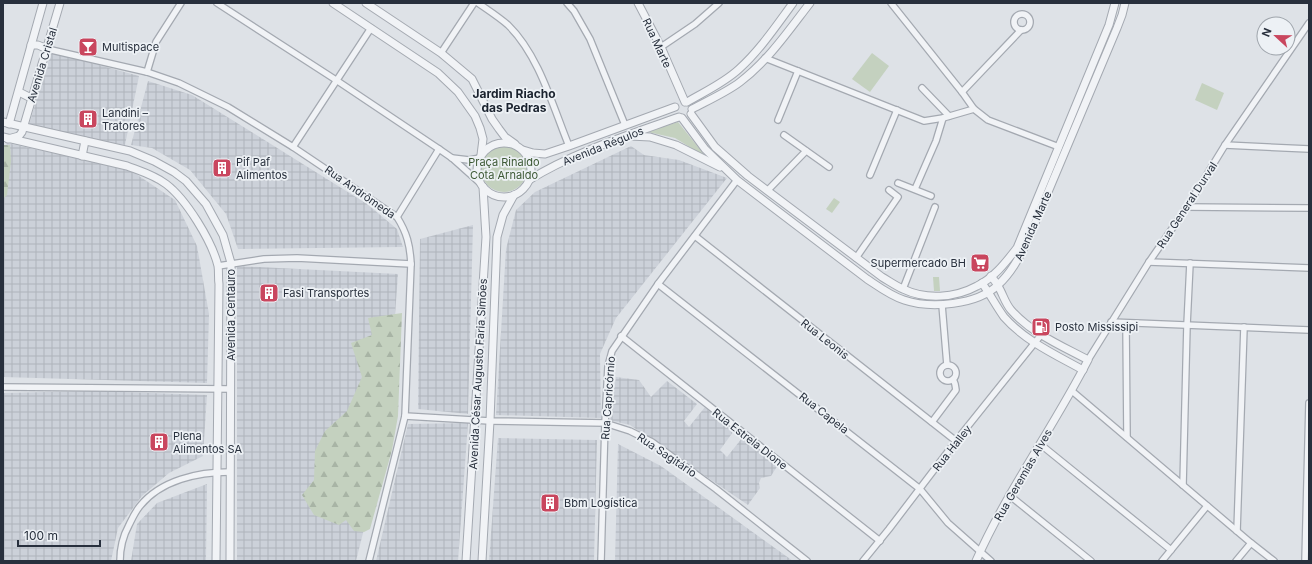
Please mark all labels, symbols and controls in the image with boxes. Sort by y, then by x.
street label: Rua Marte [639,16,675,70]
north arrow [1256,16,1296,56]
street label: Avenida Cristal [24,26,60,104]
text: N [1259,26,1275,39]
bar icon: Multispace [77,36,99,58]
place label: Multispace [102,40,159,54]
district label: Jardim Riacho das Pedras [472,86,556,115]
place label: Landini – Tratores [102,106,149,133]
building icon: Landini – Tratores [77,108,99,130]
street label: Avenida Régulos [560,123,646,169]
place label: Pif Paf Alimentos [236,155,288,182]
park label: Praça Rinaldo Cota Arnaldo [468,155,540,182]
building icon: Pif Paf Alimentos [211,157,233,179]
street label: Rua General Durval [1154,159,1220,251]
street label: Rua Andrômeda [322,162,398,222]
street label: Avenida Marte [1011,189,1055,263]
supermarket icon: Supermercado BH [969,252,991,274]
place label: Supermercado BH [871,256,966,270]
street label: Avenida Centauro [224,268,238,361]
street label: Avenida César Augusto Faria Simões [466,278,490,470]
building icon: Fasi Transportes [258,282,280,304]
place label: Fasi Transportes [283,286,370,300]
street label: Rua Leonis [798,316,852,362]
fuel station icon: Posto Mississipi [1030,316,1052,338]
place label: Posto Mississipi [1055,320,1138,334]
street label: Rua Capricórnio [598,355,618,440]
street label: Rua Capela [796,389,852,437]
street label: Rua Estrela Dione [710,405,790,473]
street label: Rua Halley [930,422,974,474]
street label: Rua Geremias Alves [991,426,1055,523]
place label: Plena Alimentos SA [173,429,243,456]
street label: Rua Sagitário [635,430,700,480]
building icon: Plena Alimentos SA [148,431,170,453]
building icon: Bbm Logística [539,492,561,514]
place label: Bbm Logística [564,496,638,510]
scale bar [18,522,100,548]
text: 100 m [24,528,58,543]

